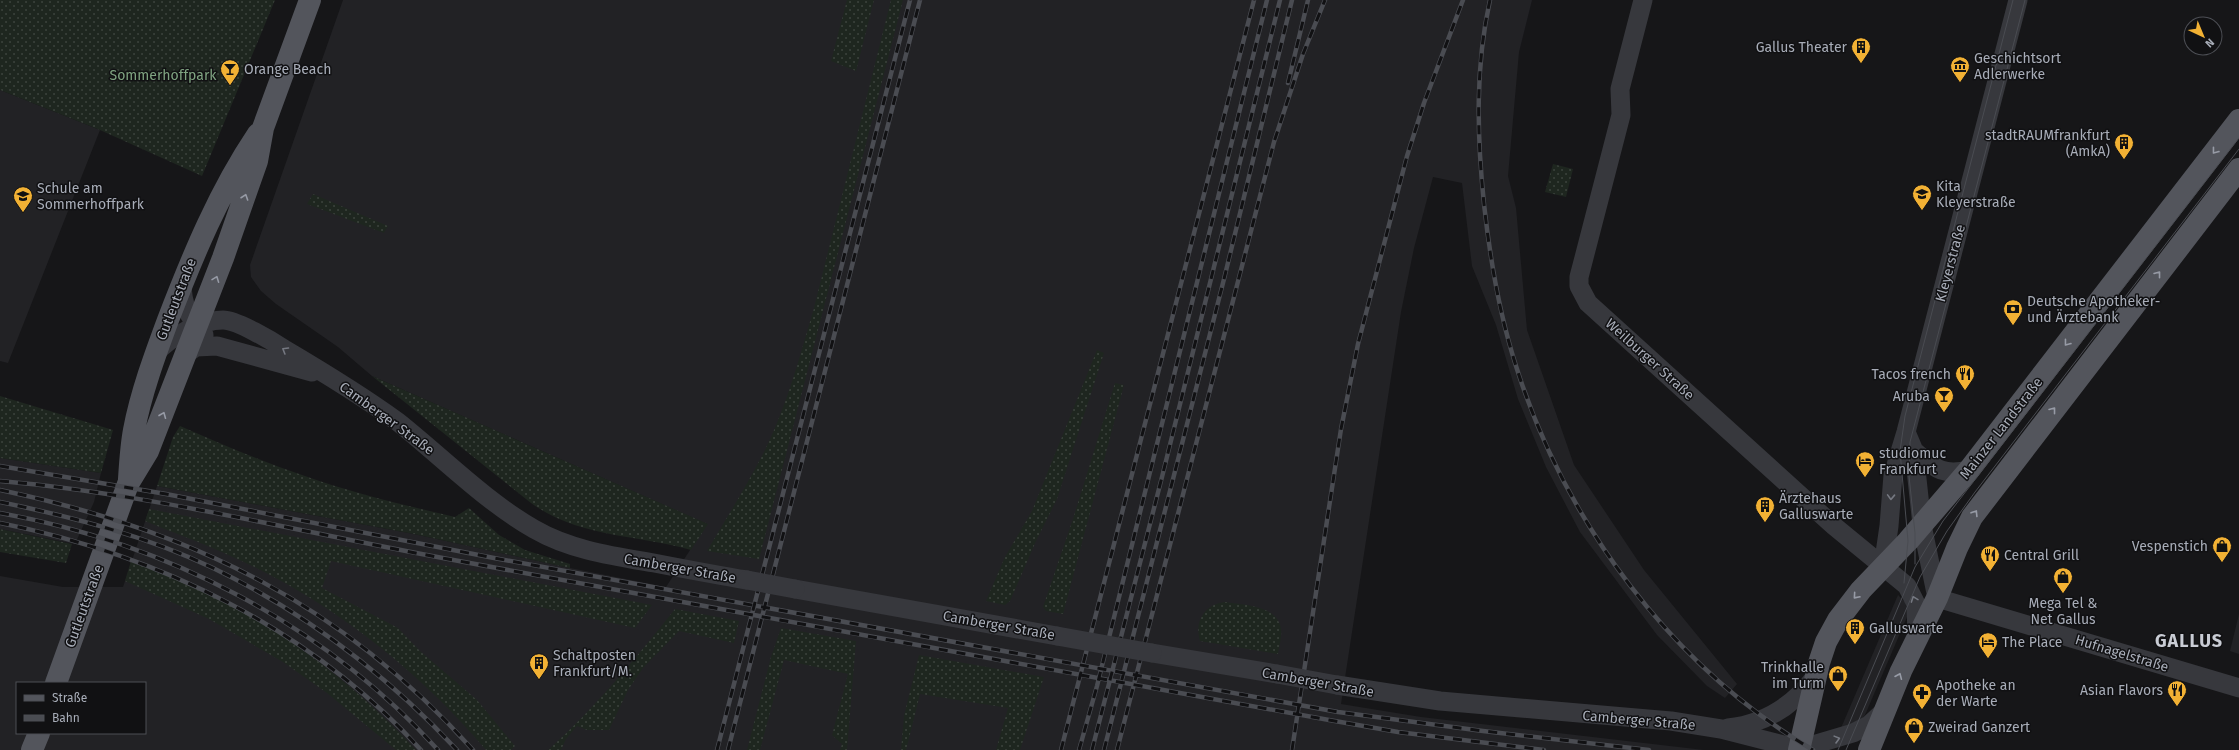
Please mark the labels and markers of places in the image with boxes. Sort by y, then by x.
building icon: Gallus Theater [1850,36,1872,64]
place label: Gallus Theater [1756,39,1848,56]
place label: Geschichtsort Adlerwerke [1974,50,2062,83]
museum icon: Geschichtsort Adlerwerke [1949,55,1971,83]
bar icon: Orange Beach [219,58,241,86]
place label: Orange Beach [244,61,331,78]
place label: stadtRAUMfrankfurt (AmkA) [1985,127,2111,160]
building icon: stadtRAUMfrankfurt (AmkA) [2113,132,2135,160]
place label: Kita Kleyerstraße [1936,178,2016,211]
place label: Schule am Sommerhoffpark [37,180,145,213]
school or university icon: Kita Kleyerstraße [1911,183,1933,211]
school or university icon: Schule am Sommerhoffpark [12,185,34,213]
place label: Deutsche Apotheker- und Ärztebank [2027,293,2160,326]
bank icon: Deutsche Apotheker- und Ärztebank [2002,298,2024,326]
restaurant icon: Tacos french [1954,363,1976,391]
place label: Tacos french [1872,366,1951,383]
bar icon: Aruba [1933,385,1955,413]
place label: Aruba [1893,388,1930,405]
place label: studiomuc Frankfurt [1879,445,1946,478]
hotel icon: studiomuc Frankfurt [1854,450,1876,478]
place label: Ärztehaus Galluswarte [1779,490,1853,523]
building icon: Ärztehaus Galluswarte [1754,495,1776,523]
shop icon: Vespenstich [2211,535,2233,563]
place label: Vespenstich [2132,538,2208,555]
restaurant icon: Central Grill [1979,544,2001,572]
place label: Central Grill [2004,547,2079,564]
shop icon: Mega Tel & Net Gallus [2052,566,2074,594]
place label: Mega Tel & Net Gallus [2029,595,2097,628]
building icon: Galluswarte [1844,617,1866,645]
place label: Galluswarte [1869,620,1943,637]
hotel icon: The Place [1977,631,1999,659]
place label: The Place [2002,634,2062,651]
place label: Schaltposten Frankfurt/M. [553,647,636,680]
building icon: Schaltposten Frankfurt/M. [528,652,550,680]
place label: Trinkhalle im Turm [1761,659,1824,692]
shop icon: Trinkhalle im Turm [1827,664,1849,692]
place label: Apotheke an der Warte [1936,677,2016,710]
restaurant icon: Asian Flavors [2166,679,2188,707]
pharmacy icon: Apotheke an der Warte [1911,682,1933,710]
place label: Asian Flavors [2080,682,2163,699]
shop icon: Zweirad Ganzert [1903,716,1925,744]
place label: Zweirad Ganzert [1928,719,2031,736]

